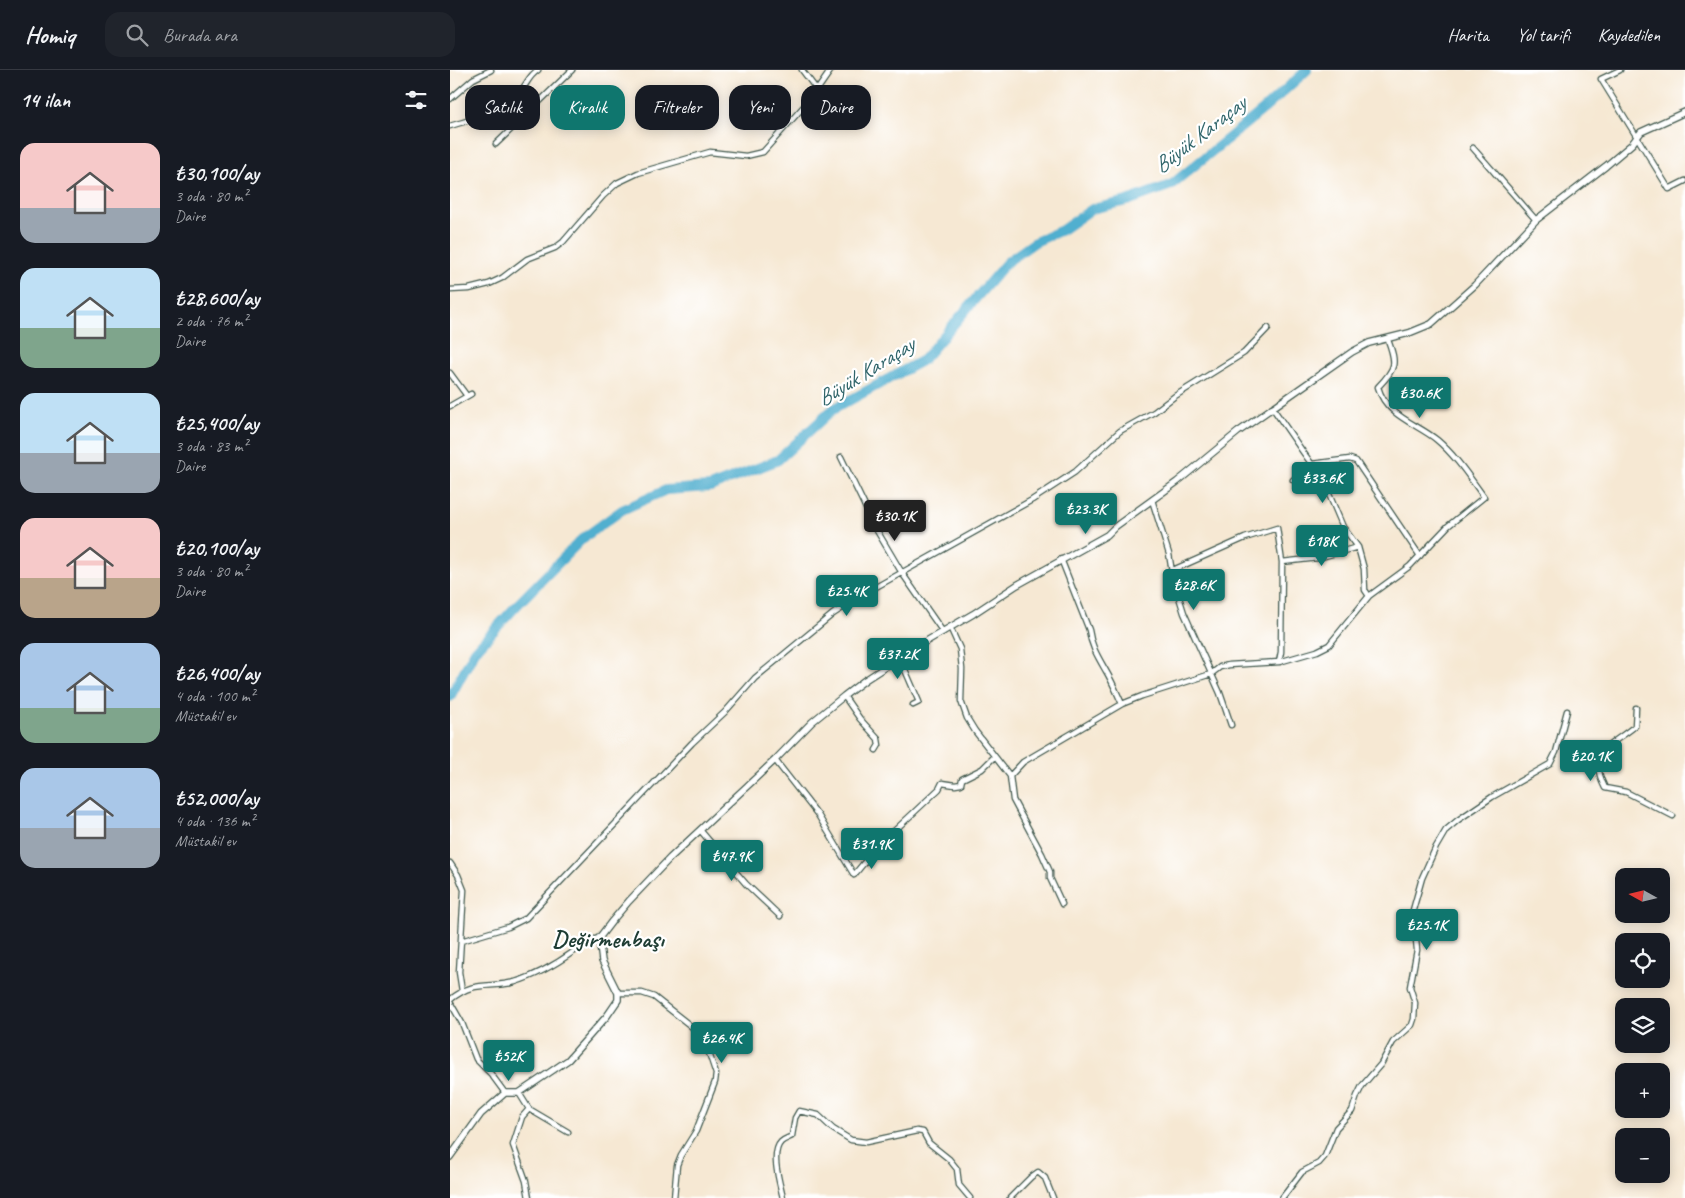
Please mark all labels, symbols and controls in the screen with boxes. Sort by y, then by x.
search box [105,12,455,57]
text: Homiq [25,20,75,50]
icon: search [123,21,151,49]
text: Burada ara [163,23,237,47]
text: Harita [1448,24,1489,46]
text: Yol tarifi [1517,24,1570,46]
text: Kaydedilen [1598,24,1660,46]
chip: Satılık [465,85,540,130]
chip: Kiralık [550,85,625,130]
chip: Filtreler [635,85,719,130]
chip: Yeni [729,85,791,130]
chip: Daire [801,85,871,130]
icon: filters [402,86,430,114]
text: 14 ilan [20,87,70,113]
water label: Büyük Karaçay [1148,88,1254,180]
text: ₺30,100/ay [175,160,259,186]
icon: home [60,163,120,223]
text: 3 oda · 80 m² [175,186,248,206]
text: Daire [175,206,205,226]
text: ₺28,600/ay [175,285,259,311]
icon: home [60,288,120,348]
text: 2 oda · 76 m² [175,311,248,331]
water label: Büyük Karaçay [812,329,922,413]
text: Daire [175,331,205,351]
pin: ₺30.6K [1379,376,1461,419]
text: ₺30.6K [1400,383,1440,403]
text: ₺25,400/ay [175,410,259,436]
icon: home [60,413,120,473]
text: 3 oda · 83 m² [175,436,248,456]
text: Daire [175,456,205,476]
pin: ₺33.6K [1282,462,1364,504]
text: ₺33.6K [1303,468,1343,488]
pin: ₺23.3K [1045,492,1127,535]
text: ₺23.3K [1066,499,1106,519]
pin: ₺30.1K [854,500,936,542]
text: ₺30.1K [875,506,915,526]
pin: ₺18K [1292,524,1352,567]
text: ₺18K [1307,531,1337,551]
text: ₺20,100/ay [175,535,259,561]
icon: home [60,538,120,598]
text: 3 oda · 80 m² [175,561,248,581]
pin: ₺28.6K [1153,568,1235,611]
pin: ₺25.4K [806,574,888,617]
text: ₺28.6K [1174,575,1214,595]
text: Daire [175,581,205,601]
text: ₺25.4K [827,581,867,601]
pin: ₺37.2K [857,638,939,680]
text: ₺37.2K [878,644,918,664]
text: ₺26,400/ay [175,660,259,686]
icon: home [60,663,120,723]
text: 4 oda · 100 m² [175,686,255,706]
text: Müstakil ev [175,706,236,726]
pin: ₺20.1K [1550,740,1632,782]
text: ₺20.1K [1571,746,1611,766]
text: ₺52,000/ay [175,785,259,811]
icon: home [60,788,120,848]
text: 4 oda · 136 m² [175,811,255,831]
pin: ₺31.9K [831,828,913,870]
text: Müstakil ev [175,831,236,851]
text: ₺31.9K [852,834,892,854]
pin: ₺47.9K [691,840,773,882]
text: ₺47.9K [712,846,752,866]
north arrow [1615,868,1670,922]
map controls [1615,868,1670,1183]
pin: ₺25.1K [1386,908,1468,951]
text: ₺25.1K [1407,915,1447,935]
district label: Değirmenbaşı [552,924,665,954]
button: locate [1615,933,1670,988]
button: layers [1615,998,1670,1053]
pin: ₺26.4K [681,1022,763,1064]
text: ₺26.4K [702,1028,742,1048]
pin: ₺52K [479,1040,539,1082]
text: ₺52K [494,1046,524,1066]
button: + [1615,1063,1670,1118]
button: − [1615,1128,1670,1183]

